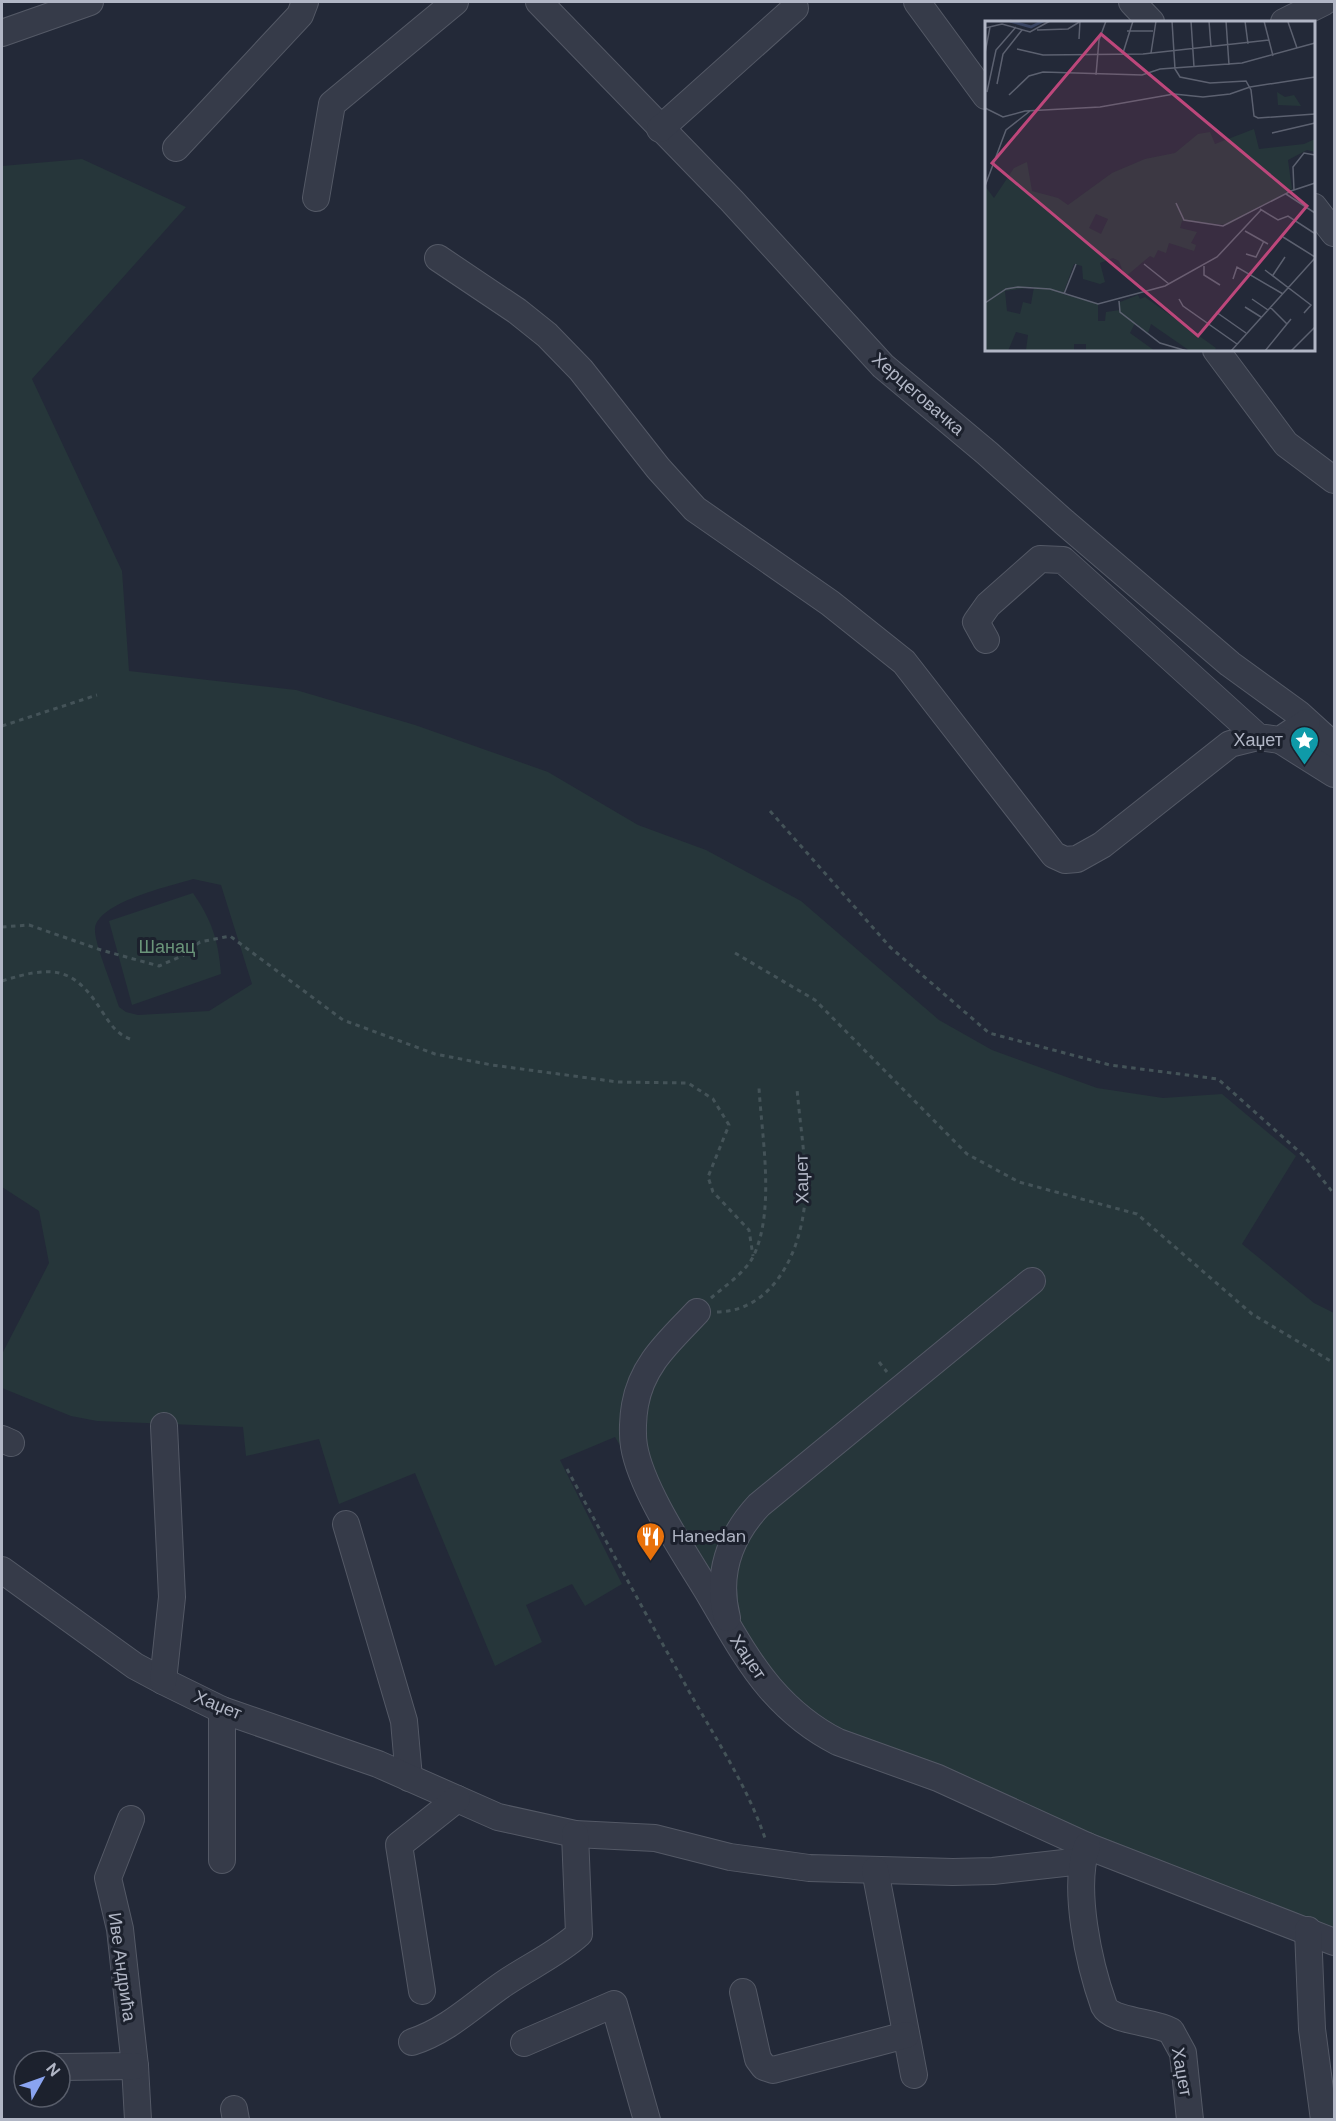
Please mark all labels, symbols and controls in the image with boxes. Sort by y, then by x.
inset map [985,21,1315,351]
street label: Херцеговачка [867,347,970,441]
place icon: Хаџет [1288,724,1320,766]
place label: Хаџет [1233,728,1283,752]
park label: Шанац [139,935,195,959]
street label: Хаџет [790,1154,814,1204]
restaurant icon: Hanedan [635,1520,667,1562]
place label: Hanedan [672,1524,746,1548]
street label: Хаџет [724,1630,772,1684]
street label: Хаџет [190,1685,246,1725]
street label: Иве Андрића [102,1911,142,2024]
street label: Хаџет [1166,2045,1198,2099]
north arrow [12,2049,72,2109]
text: N [41,2058,65,2081]

